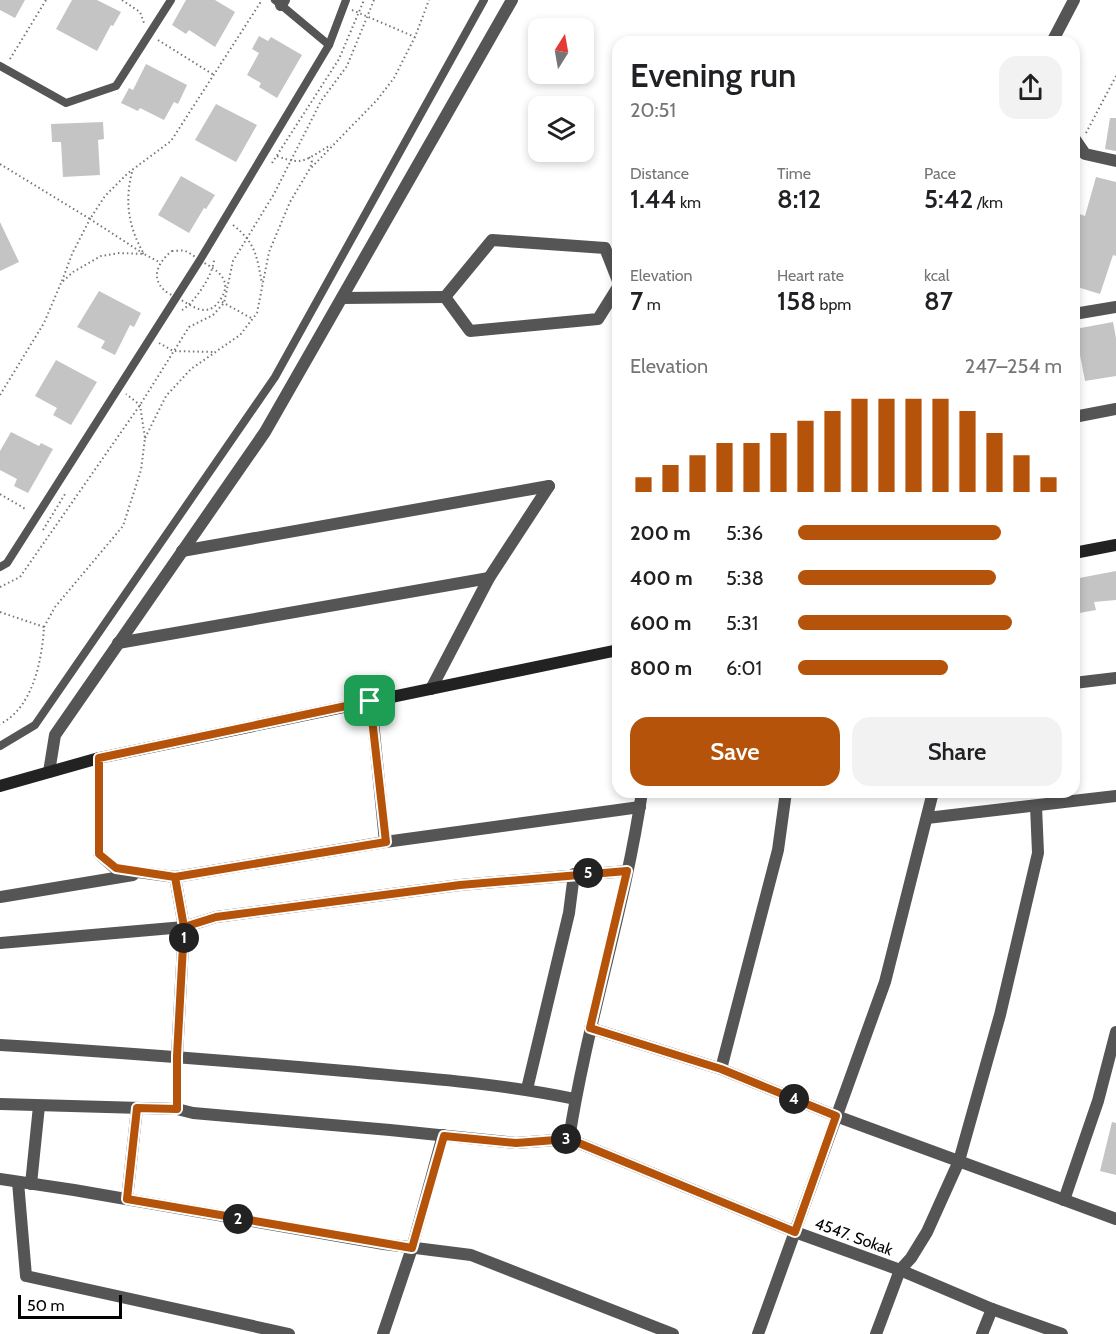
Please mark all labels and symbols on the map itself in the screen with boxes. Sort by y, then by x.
north arrow [528,18,594,84]
pin [344,675,395,726]
pin: 5 [573,858,603,888]
pin: 1 [169,923,199,953]
pin: 4 [779,1084,809,1114]
pin: 3 [551,1124,581,1154]
pin: 2 [223,1204,253,1234]
street label: 4547. Sokak [812,1214,896,1260]
scale bar [18,1292,122,1320]

